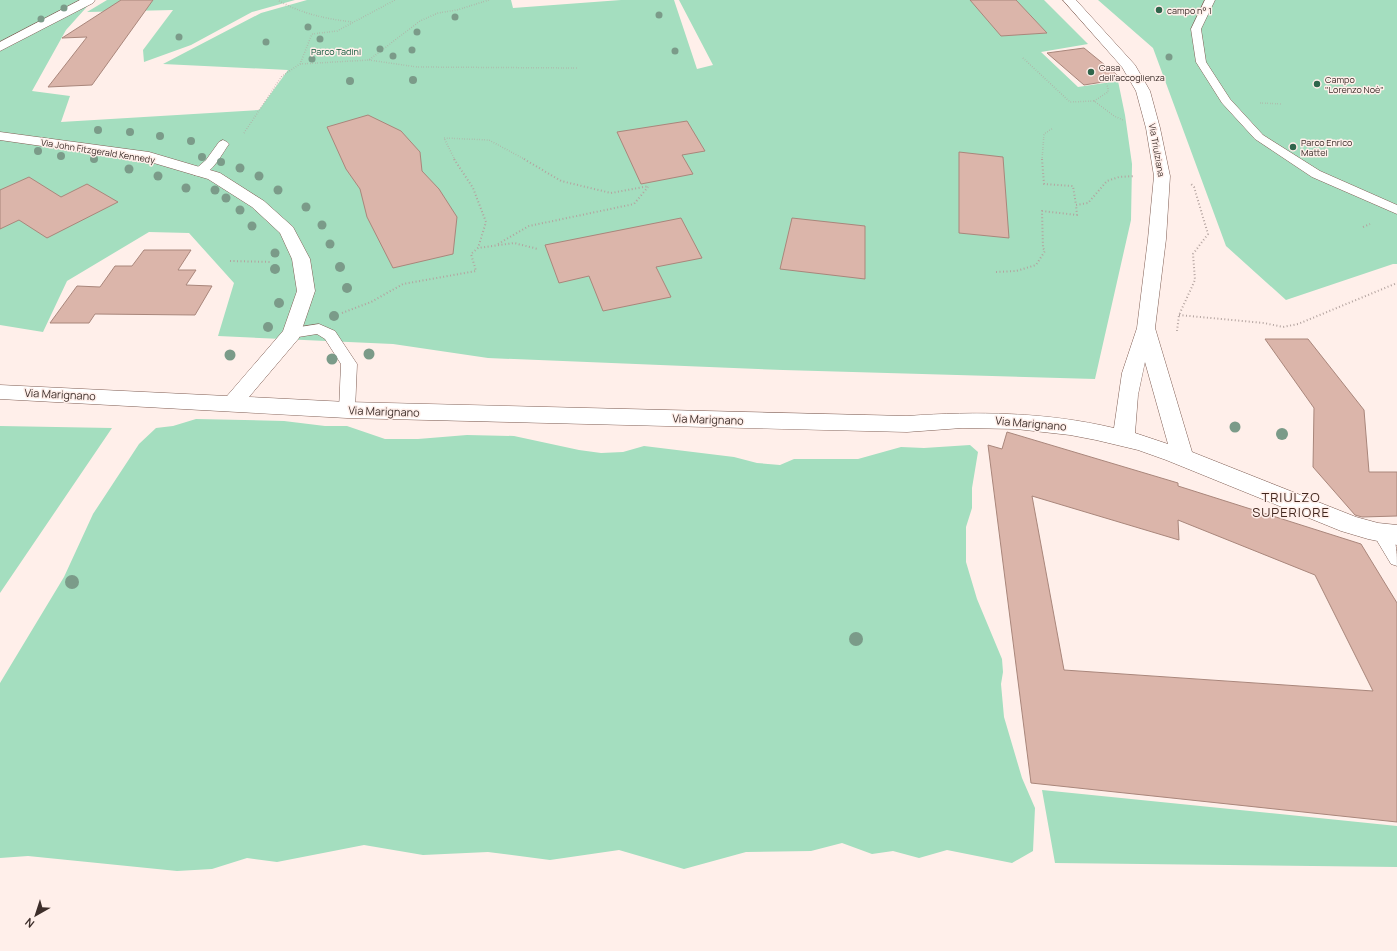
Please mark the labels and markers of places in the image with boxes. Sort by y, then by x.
place label: campo n° 1 [1167,4,1212,17]
marker: campo n° 1 [1154,5,1164,15]
place label: Casa dell'accoglienza [1099,61,1165,84]
marker: Casa dell'accoglienza [1086,67,1096,77]
place label: Campo "Lorenzo Noè" [1325,73,1384,96]
marker: Campo "Lorenzo Noè" [1312,79,1322,89]
place label: Parco Enrico Mattei [1301,136,1352,159]
marker: Parco Enrico Mattei [1288,142,1298,152]

